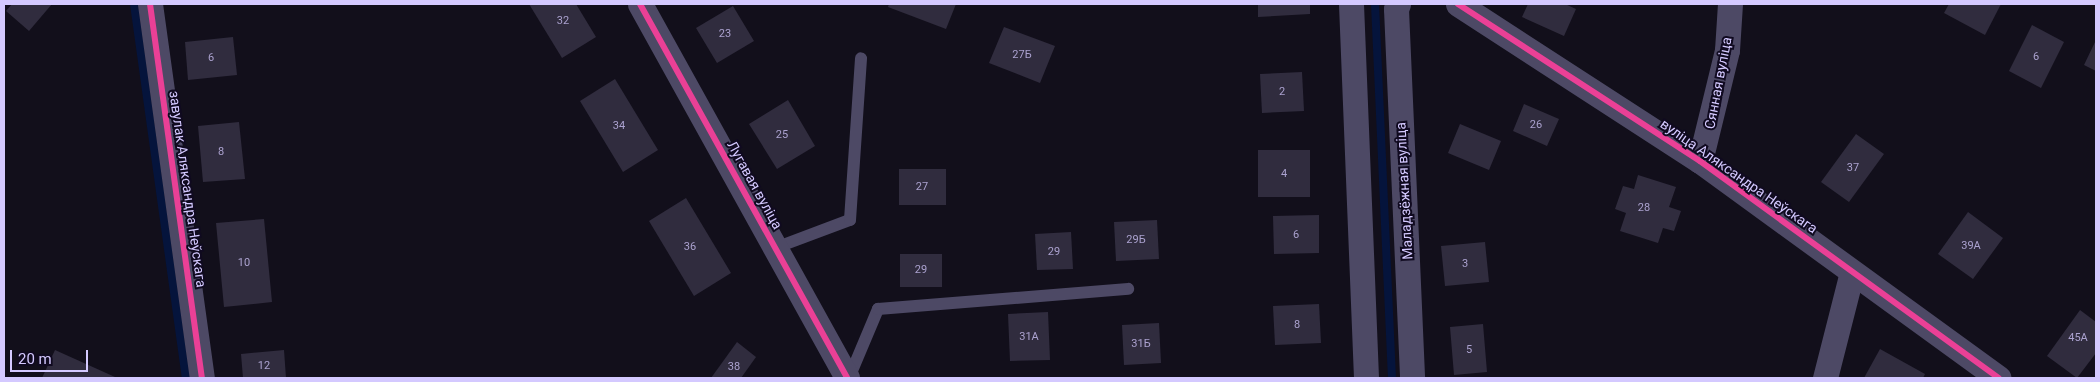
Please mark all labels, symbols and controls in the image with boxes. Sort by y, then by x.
house number: 32 [557,14,569,28]
house number: 23 [719,27,731,41]
street label: Сянная вуліца [1701,36,1735,130]
house number: 27Б [1012,48,1032,62]
house number: 6 [2033,50,2039,64]
house number: 6 [208,51,214,65]
house number: 2 [1279,85,1285,99]
street label: завулак Аляксандра Неўскага [166,90,210,288]
street label: вуліца Аляксандра Неўскага [1657,115,1821,237]
house number: 26 [1530,118,1542,132]
house number: 34 [613,119,625,133]
street label: Маладзёжная вуліца [1392,122,1416,260]
house number: 25 [776,128,788,142]
street label: Лугавая вуліца [724,138,786,232]
house number: 8 [218,145,224,159]
house number: 37 [1847,161,1859,175]
house number: 4 [1281,167,1287,181]
house number: 27 [916,180,928,194]
house number: 28 [1638,201,1650,215]
house number: 6 [1293,228,1299,242]
house number: 29Б [1126,233,1146,247]
house number: 39А [1961,239,1981,253]
house number: 36 [684,240,696,254]
house number: 29 [1048,245,1060,259]
house number: 10 [238,256,250,270]
house number: 3 [1462,257,1468,271]
house number: 29 [915,263,927,277]
house number: 8 [1294,318,1300,332]
house number: 31А [1019,330,1039,344]
house number: 45А [2068,331,2088,345]
house number: 31Б [1131,337,1151,351]
scale bar [12,340,90,372]
house number: 5 [1466,343,1472,357]
text: 20 m [18,350,52,368]
house number: 12 [258,359,270,373]
house number: 38 [728,360,740,374]

